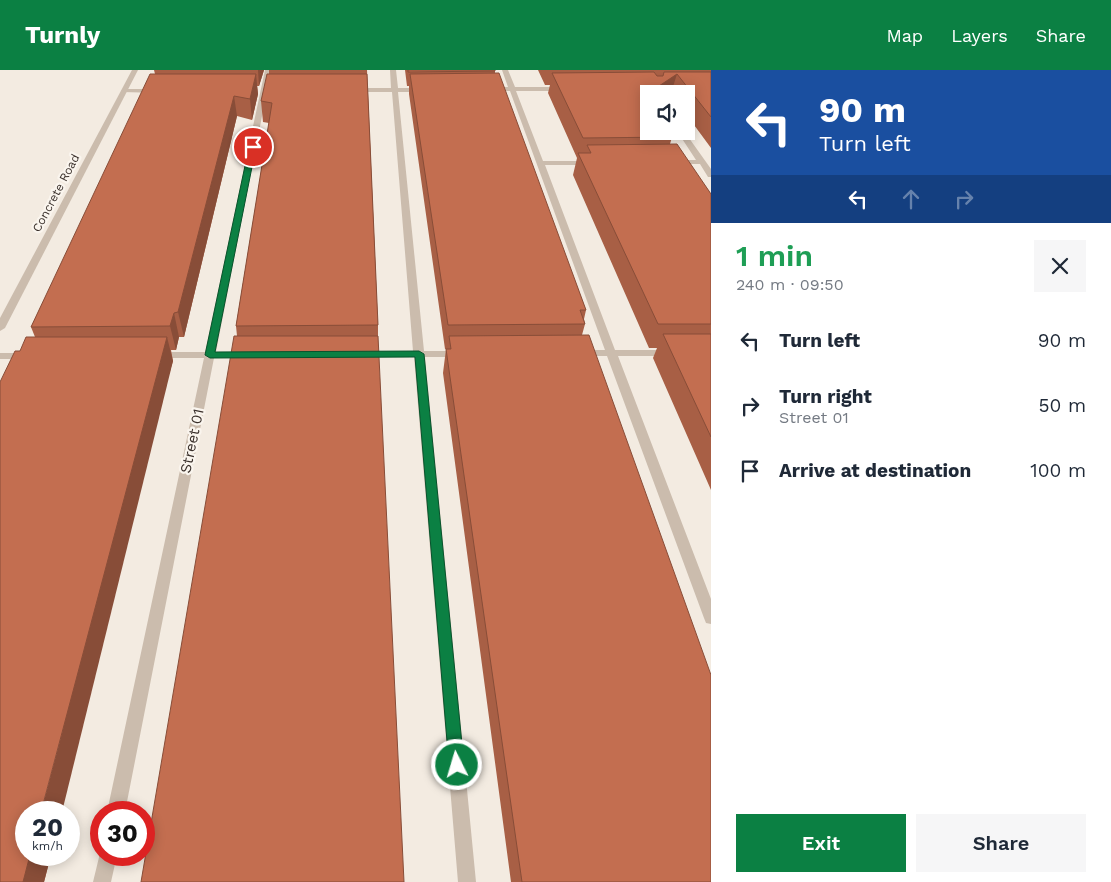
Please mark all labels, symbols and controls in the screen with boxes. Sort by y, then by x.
text: Turnly [25,21,100,49]
text: Map [886,25,923,46]
text: Layers [951,25,1008,46]
text: Share [1036,25,1086,46]
map controls [640,85,695,140]
button: sound [640,85,695,140]
text: 90 m [819,89,906,131]
icon: left [736,90,801,155]
pin [232,126,274,168]
text: Turn left [819,131,911,156]
icon: arrive [239,133,267,161]
street label: Concrete Road [30,152,82,234]
icon: left [844,185,872,213]
icon: ahead [897,185,925,213]
icon: right [950,185,978,213]
text: 1 min [736,238,813,273]
button: close [1034,240,1086,292]
text: 240 m · 09:50 [736,275,844,294]
icon: left [736,327,764,355]
text: Turn left [779,329,860,352]
text: 90 m [1038,329,1086,352]
text: Turn right [779,385,872,408]
icon: right [736,392,764,420]
text: 50 m [1039,394,1086,417]
street label: Street 01 [176,407,208,475]
text: Street 01 [779,408,849,427]
icon: arrive [736,457,764,485]
text: Arrive at destination [779,459,971,482]
text: 100 m [1030,459,1086,482]
position arrow [430,738,482,790]
speed limit sign: 30 [90,801,155,866]
text: 20 [32,813,63,842]
button: Exit [736,814,906,872]
button: Share [916,814,1086,872]
text: km/h [32,839,63,853]

